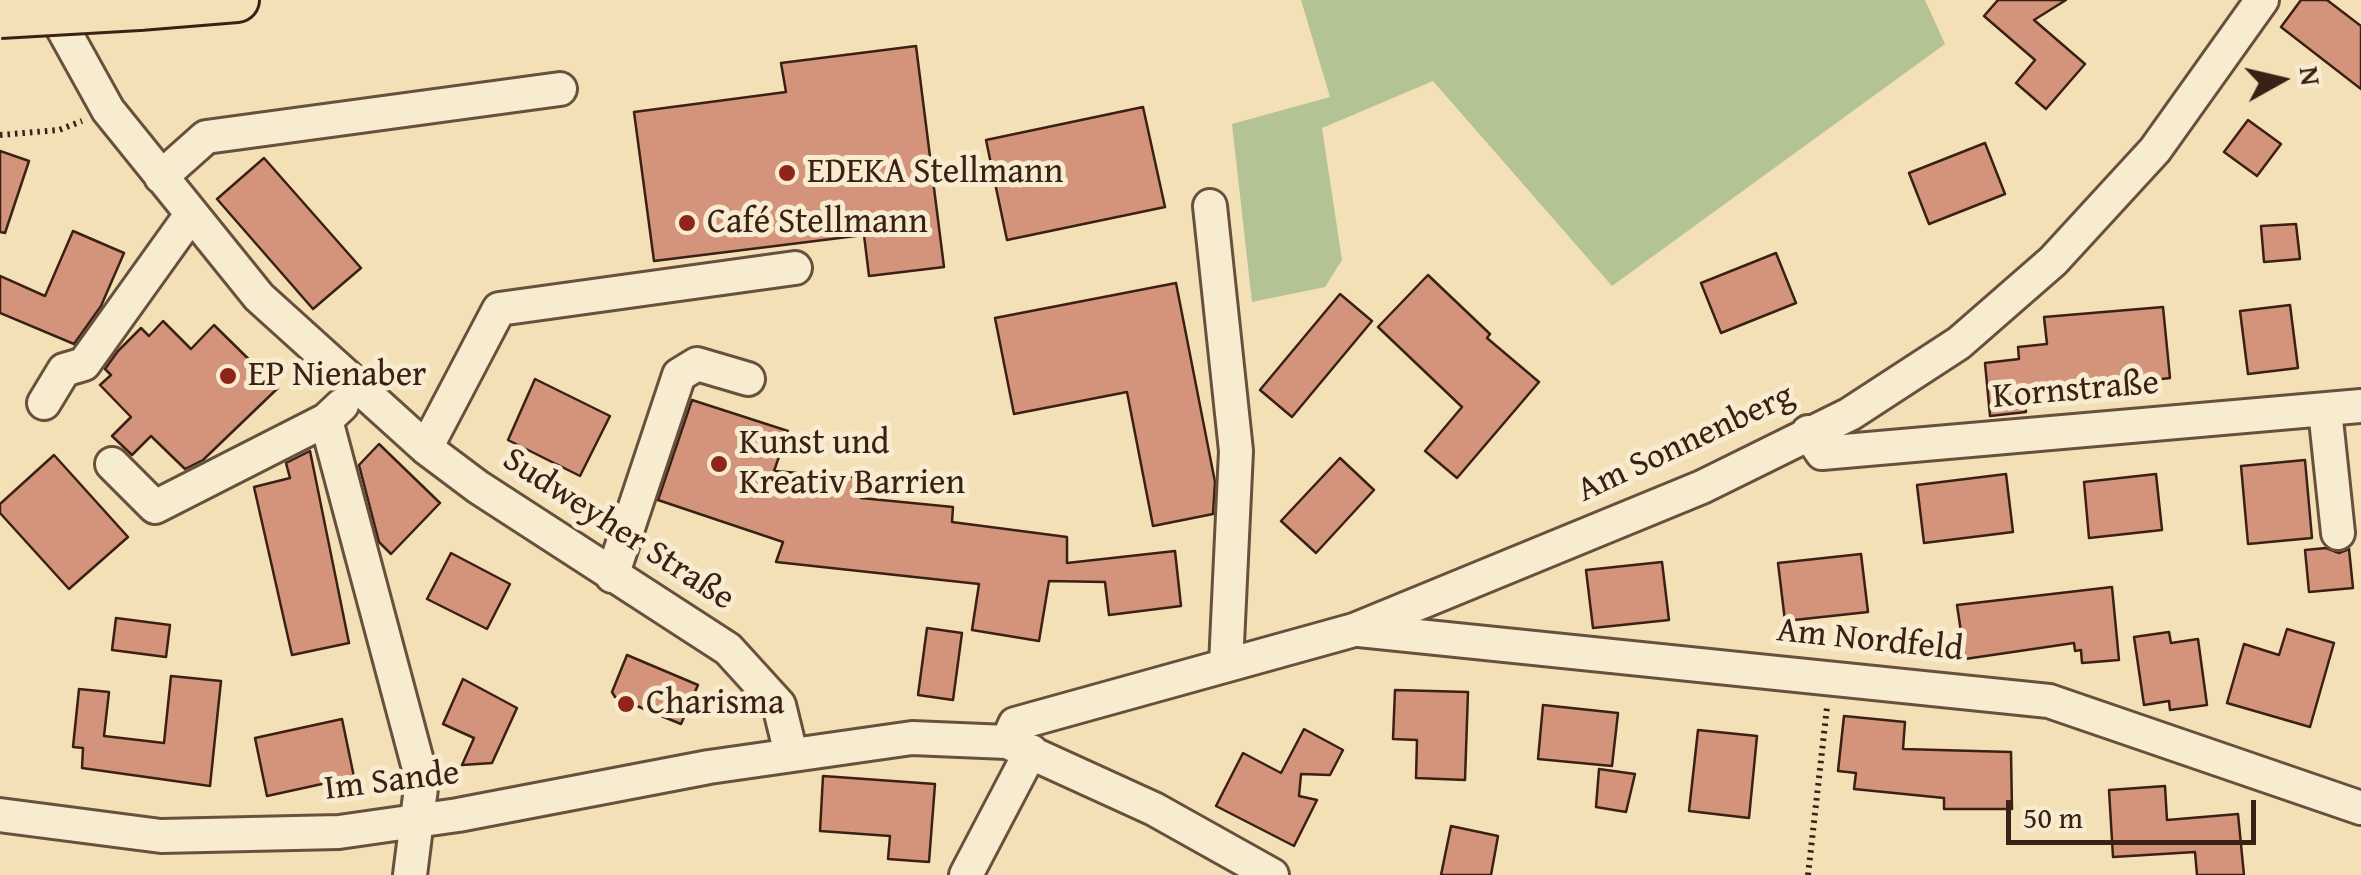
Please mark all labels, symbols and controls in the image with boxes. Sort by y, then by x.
north arrow [2231,30,2331,130]
text: N [2290,64,2333,88]
place label: EDEKA Stellmann [807,152,1063,194]
marker: EDEKA Stellmann [776,162,798,184]
place label: Café Stellmann [707,202,928,244]
marker: Café Stellmann [676,212,698,234]
place label: EP Nienaber [248,355,427,397]
street label: Kornstraße [1991,363,2161,419]
marker: EP Nienaber [217,365,239,387]
street label: Am Sonnenberg [1571,375,1801,513]
place label: Kunst und Kreativ Barrien [739,423,965,505]
street label: Sudweyher Straße [494,439,742,621]
marker: Kunst und Kreativ Barrien [708,453,730,475]
street label: Am Nordfeld [1775,610,1965,672]
place label: Charisma [646,683,784,725]
marker: Charisma [615,693,637,715]
street label: Im Sande [322,753,462,811]
scale bar [2011,780,2261,842]
text: 50 m [2023,795,2083,839]

